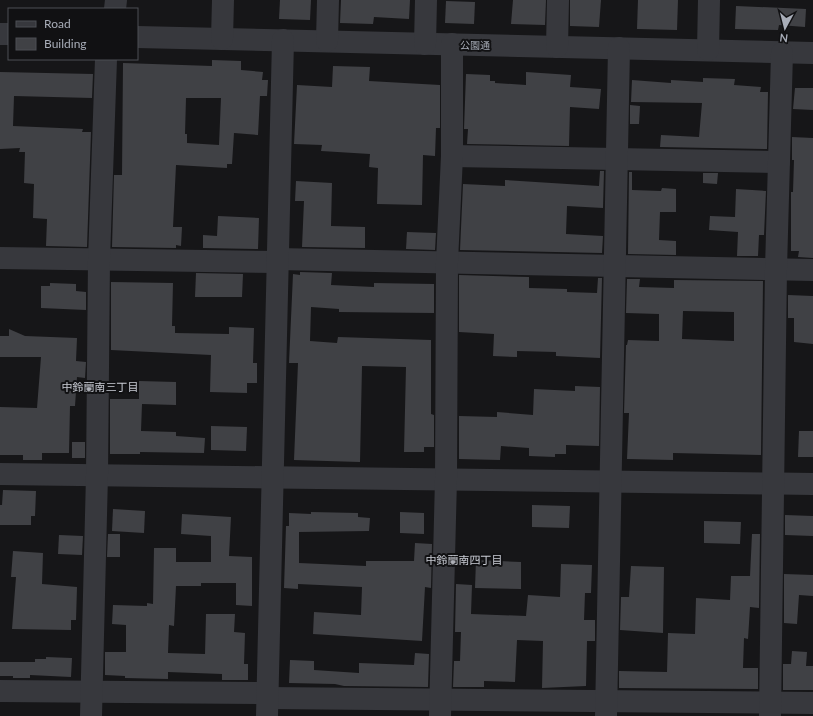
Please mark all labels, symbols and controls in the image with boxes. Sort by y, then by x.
legend [8,8,138,60]
north arrow [765,8,805,48]
text: Road [44,16,71,31]
text: N [779,31,789,45]
text: Building [44,36,87,51]
street label: 公園通 [460,39,490,51]
district label: 中鈴蘭南三丁目 [62,380,139,393]
district label: 中鈴蘭南四丁目 [426,553,503,566]

